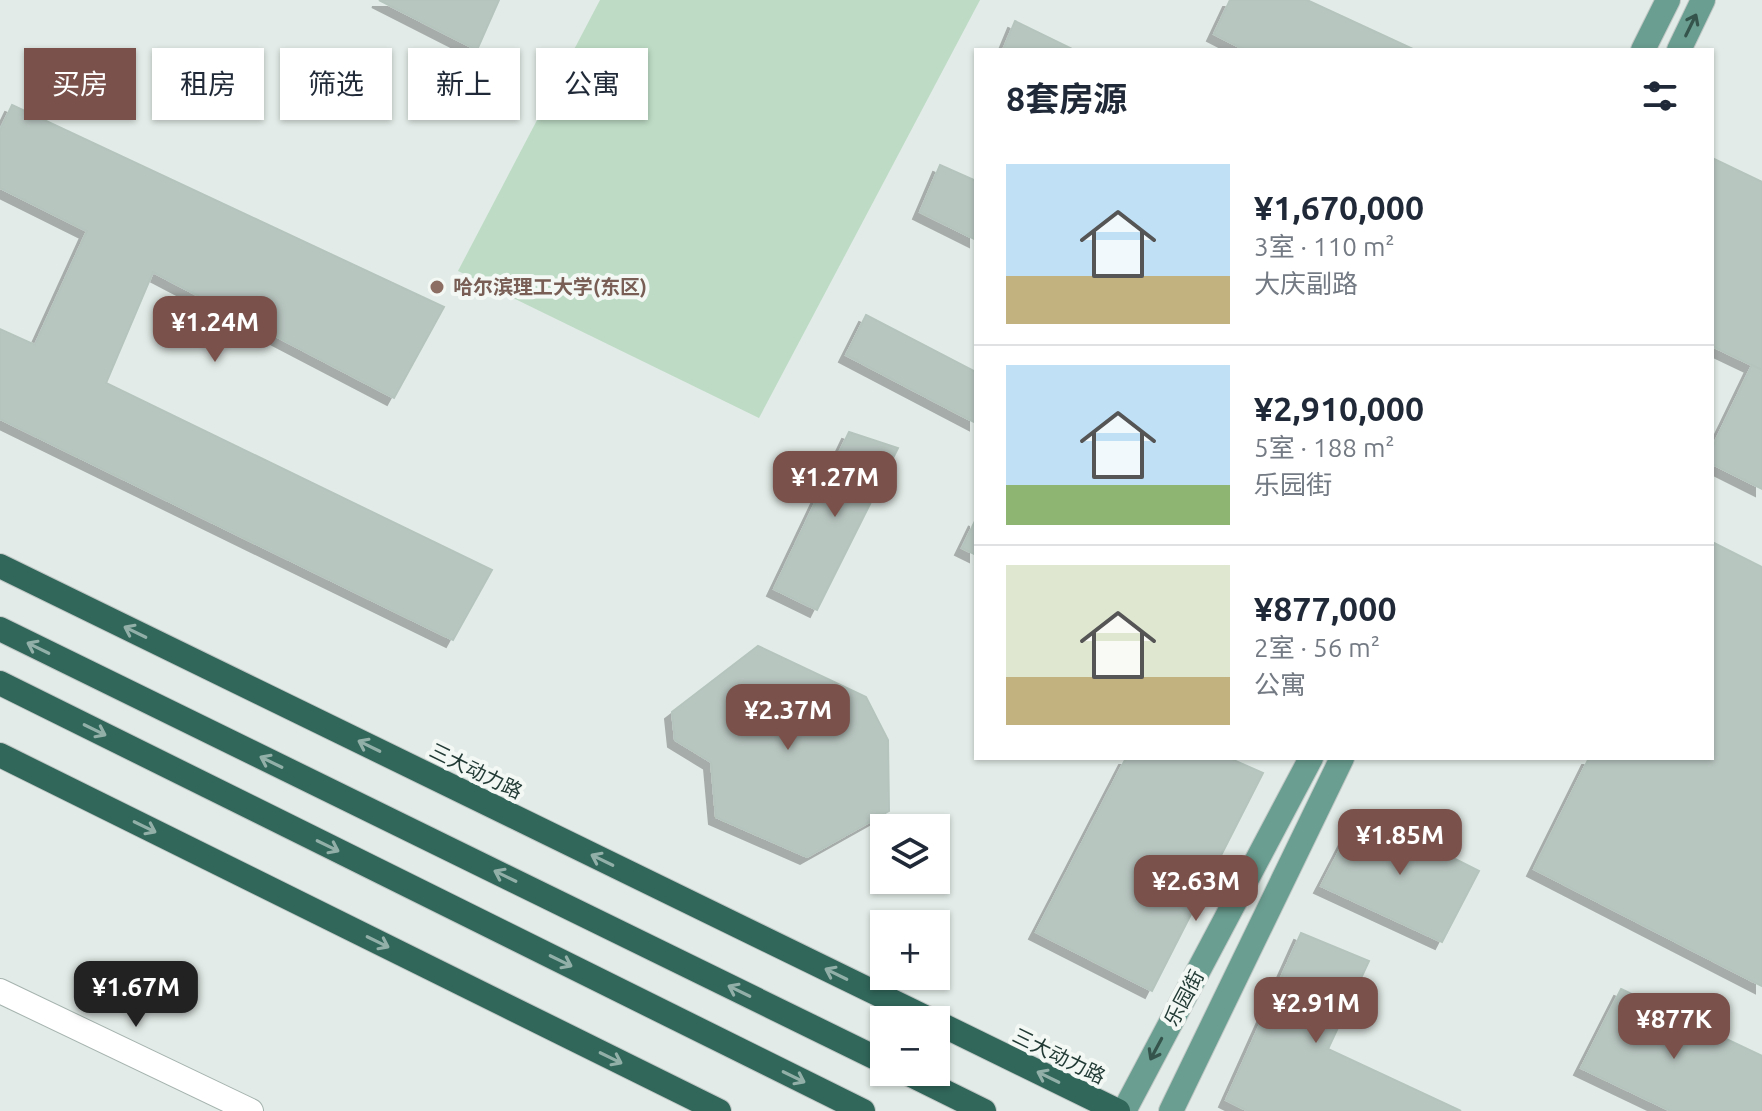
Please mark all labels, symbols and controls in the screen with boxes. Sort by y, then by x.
one-way arrow [1684,13,1699,37]
chip: 买房 [24,48,136,120]
chip: 租房 [152,48,264,120]
chip: 筛选 [280,48,392,120]
chip: 新上 [408,48,520,120]
chip: 公寓 [536,48,648,120]
icon: filters [1638,74,1682,118]
text: 8套房源 [1006,79,1127,117]
text: ¥1,670,000 [1254,188,1424,226]
icon: home [1070,196,1166,292]
text: 3室 · 110 m² [1254,232,1395,261]
text: 大庆副路 [1254,269,1358,298]
place label: 哈尔滨理工大学(东区) [453,275,647,298]
marker: 哈尔滨理工大学(东区) [428,278,446,296]
pin: ¥1.24M [150,296,280,364]
text: ¥1.24M [171,307,259,336]
text: ¥2,910,000 [1254,389,1424,427]
icon: home [1070,397,1166,493]
text: 5室 · 188 m² [1254,433,1395,462]
pin: ¥1.27M [770,451,900,519]
text: ¥1.27M [791,462,879,491]
text: 乐园街 [1254,470,1332,499]
text: ¥877,000 [1254,589,1397,627]
icon: home [1070,597,1166,693]
one-way arrow [123,623,147,639]
text: 2室 · 56 m² [1254,633,1380,662]
one-way arrow [27,639,50,654]
text: 公寓 [1254,670,1306,699]
pin: ¥2.37M [723,684,853,752]
text: ¥2.37M [744,695,832,724]
one-way arrow [83,724,106,739]
one-way arrow [357,737,381,753]
street label: 三大动力路 [426,738,526,803]
one-way arrow [260,754,284,769]
pin: ¥1.85M [1335,809,1465,877]
map controls [870,814,950,1086]
button: layers [870,814,950,894]
one-way arrow [133,820,157,835]
text: ¥1.85M [1356,820,1444,849]
one-way arrow [315,839,339,854]
one-way arrow [591,851,615,867]
pin: ¥2.63M [1131,855,1261,923]
text: ¥2.63M [1152,866,1240,895]
one-way arrow [493,868,517,883]
button: + [870,910,950,990]
one-way arrow [366,935,390,951]
one-way arrow [548,954,572,969]
pin: ¥1.67M [71,961,201,1029]
one-way arrow [824,965,848,981]
street label: 乐园街 [1159,966,1208,1030]
text: ¥1.67M [92,972,180,1001]
pin: ¥2.91M [1251,977,1381,1045]
one-way arrow [727,982,751,998]
text: ¥2.91M [1272,988,1360,1017]
pin: ¥877K [1618,993,1730,1061]
text: ¥877K [1636,1004,1712,1033]
button: − [870,1006,950,1086]
street label: 三大动力路 [1009,1023,1109,1088]
one-way arrow [1148,1037,1164,1061]
one-way arrow [599,1051,623,1066]
one-way arrow [781,1069,805,1085]
one-way arrow [1036,1069,1060,1084]

